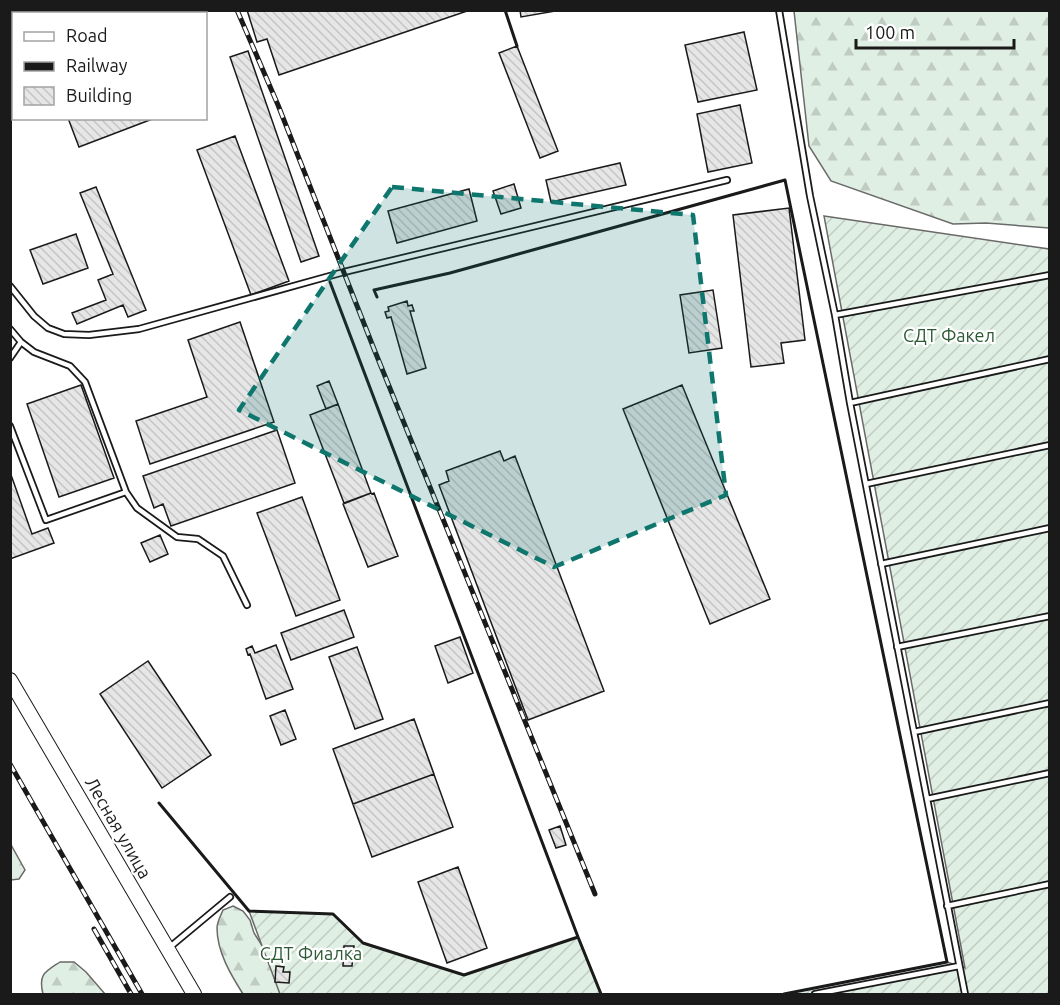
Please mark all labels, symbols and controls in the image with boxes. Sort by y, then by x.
legend [12,12,207,120]
scale bar [856,12,1014,50]
text: 100 m [865,22,915,42]
text: Road [66,25,108,45]
text: Railway [66,55,128,75]
text: Building [66,85,132,105]
park label: СДТ Факел [903,325,995,345]
street label: Лесная улица [82,773,156,882]
park label: СДТ Фиалка [260,943,362,963]

